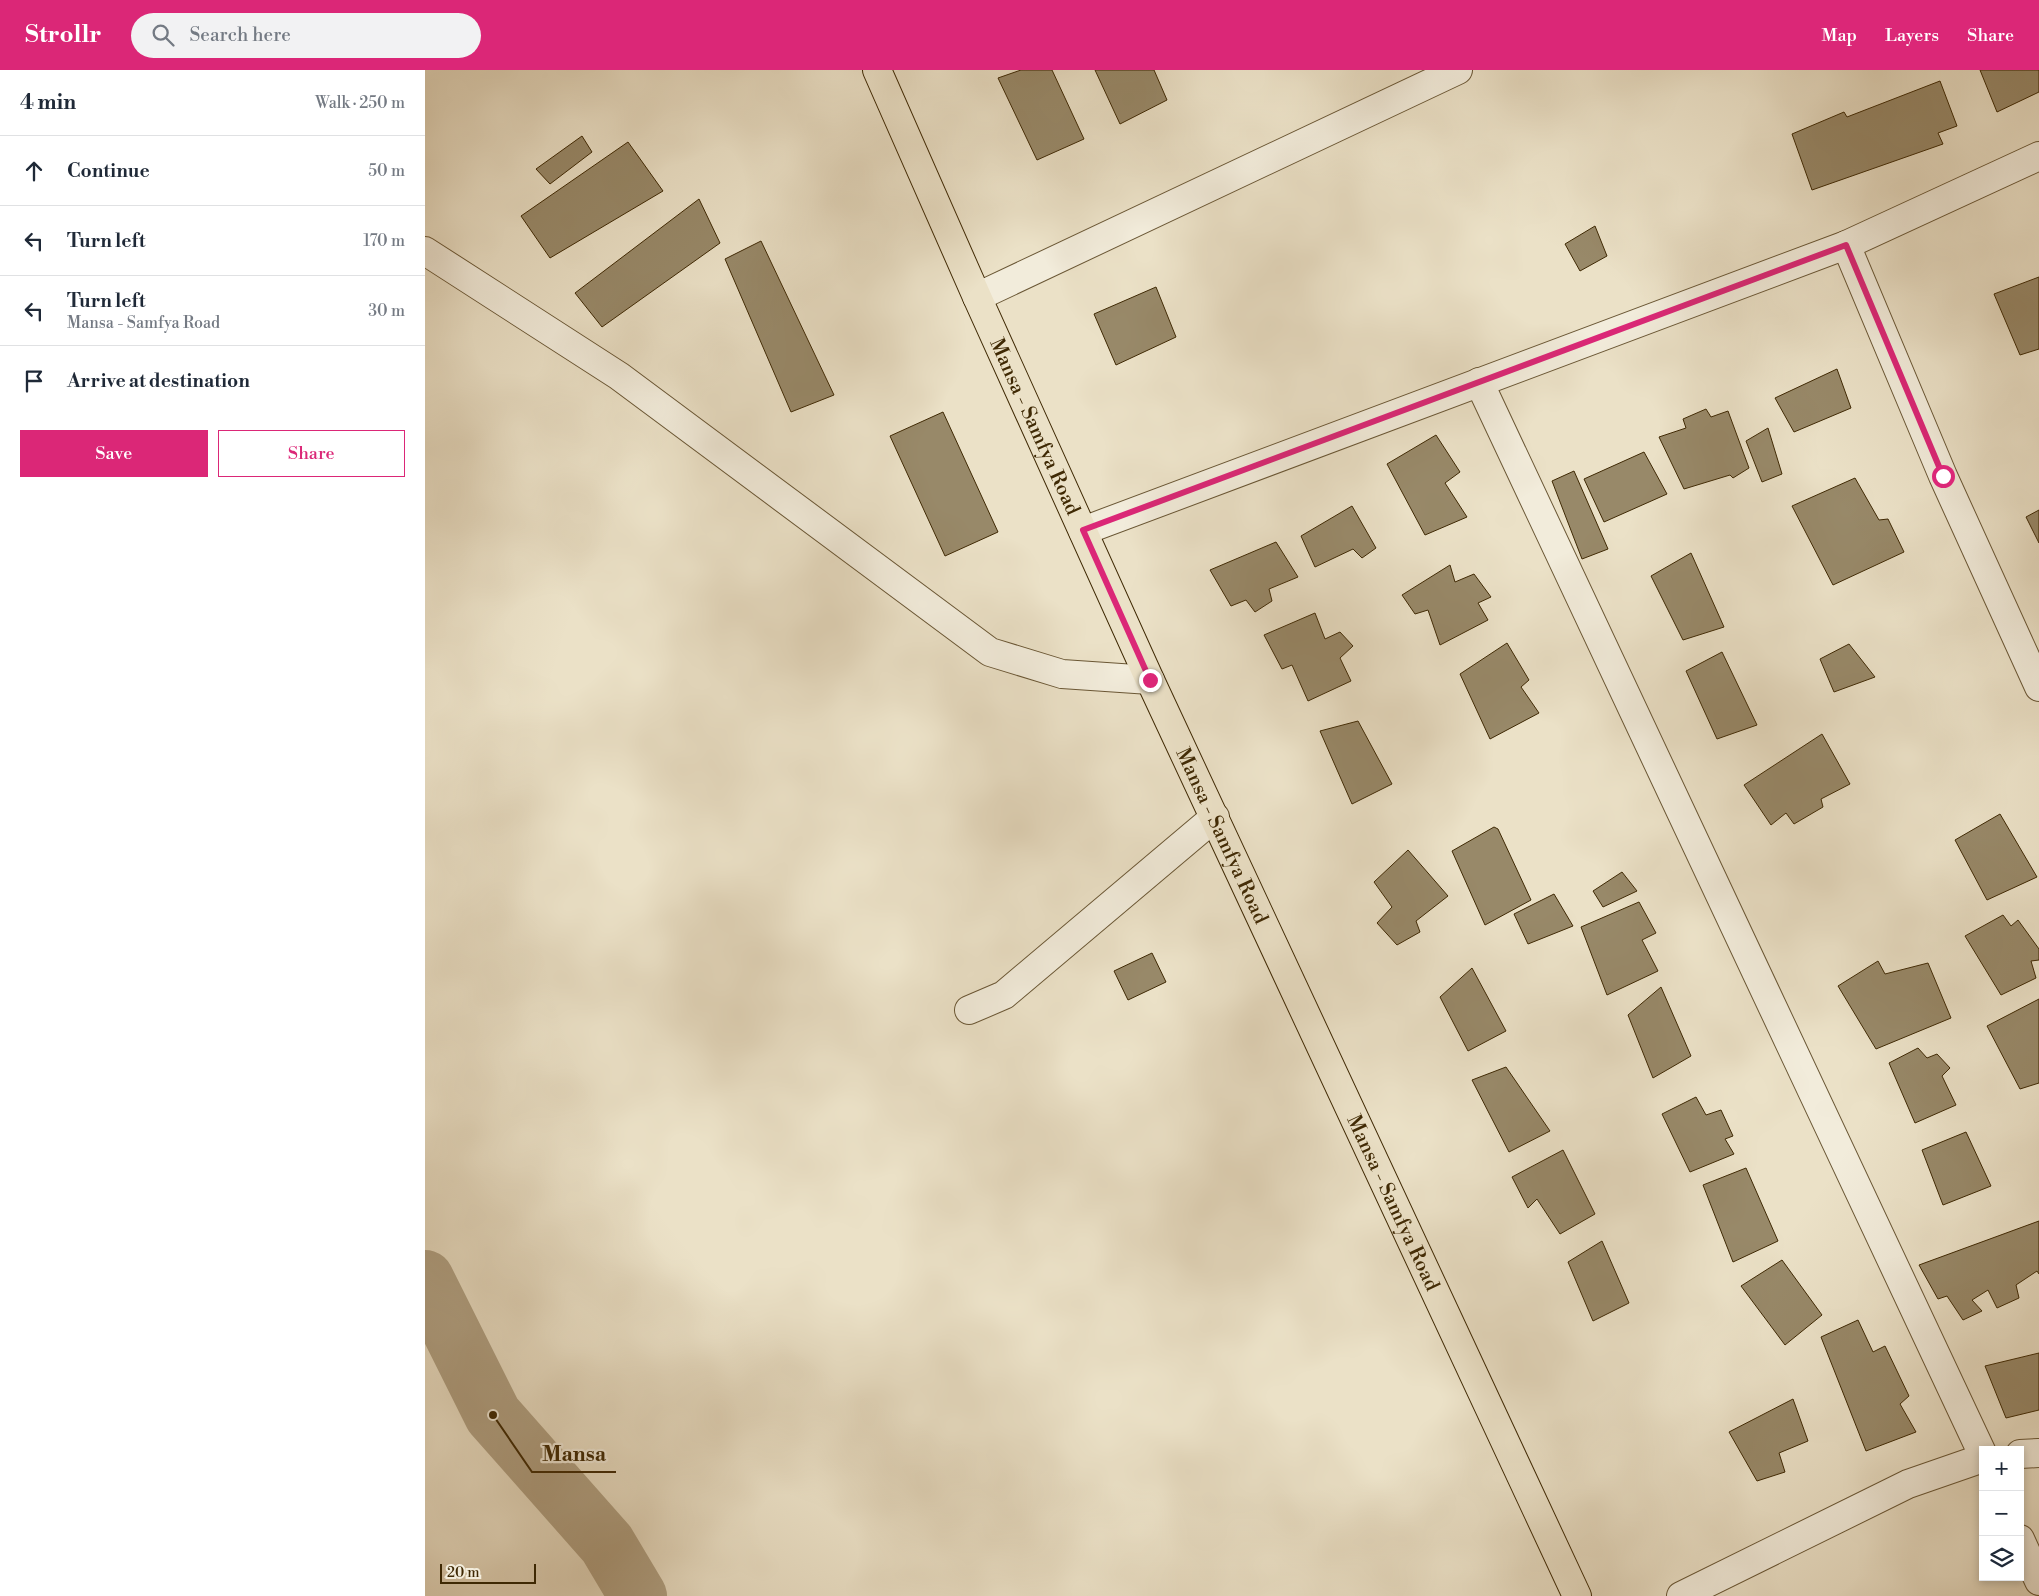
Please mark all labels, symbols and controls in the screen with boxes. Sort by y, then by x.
search box [131,13,481,58]
text: Strollr [25,20,101,50]
icon: search [149,21,177,49]
text: Search here [189,23,291,47]
text: Map [1822,24,1857,47]
text: Layers [1885,24,1939,47]
text: Share [1967,24,2014,47]
text: 4 min [20,90,76,116]
text: Walk · 250 m [315,93,405,113]
icon: ahead [20,157,48,185]
text: Continue [67,159,150,183]
text: 50 m [368,161,405,181]
icon: left [20,227,48,255]
text: Turn left [67,229,146,253]
text: 170 m [363,231,405,251]
text: Turn left [67,289,146,313]
icon: left [20,297,48,325]
text: 30 m [368,301,405,321]
text: Mansa - Samfya Road [67,313,220,333]
street label: Mansa - Samfya Road [983,335,1085,520]
icon: arrive [20,367,48,395]
text: Arrive at destination [67,369,250,393]
button: Save [20,430,208,477]
button: Share [218,430,405,477]
route start [1932,465,1955,488]
route end [1139,669,1162,692]
street label: Mansa - Samfya Road [1169,744,1273,929]
street label: Mansa - Samfya Road [1341,1111,1444,1296]
callout: Mansa [532,1436,616,1472]
text: Mansa [542,1442,607,1468]
map controls [1979,1446,2024,1581]
button: + [1979,1446,2024,1491]
button: − [1979,1491,2024,1536]
button: layers [1979,1536,2024,1581]
scale bar [440,1561,536,1584]
text: 20 m [447,1564,479,1582]

